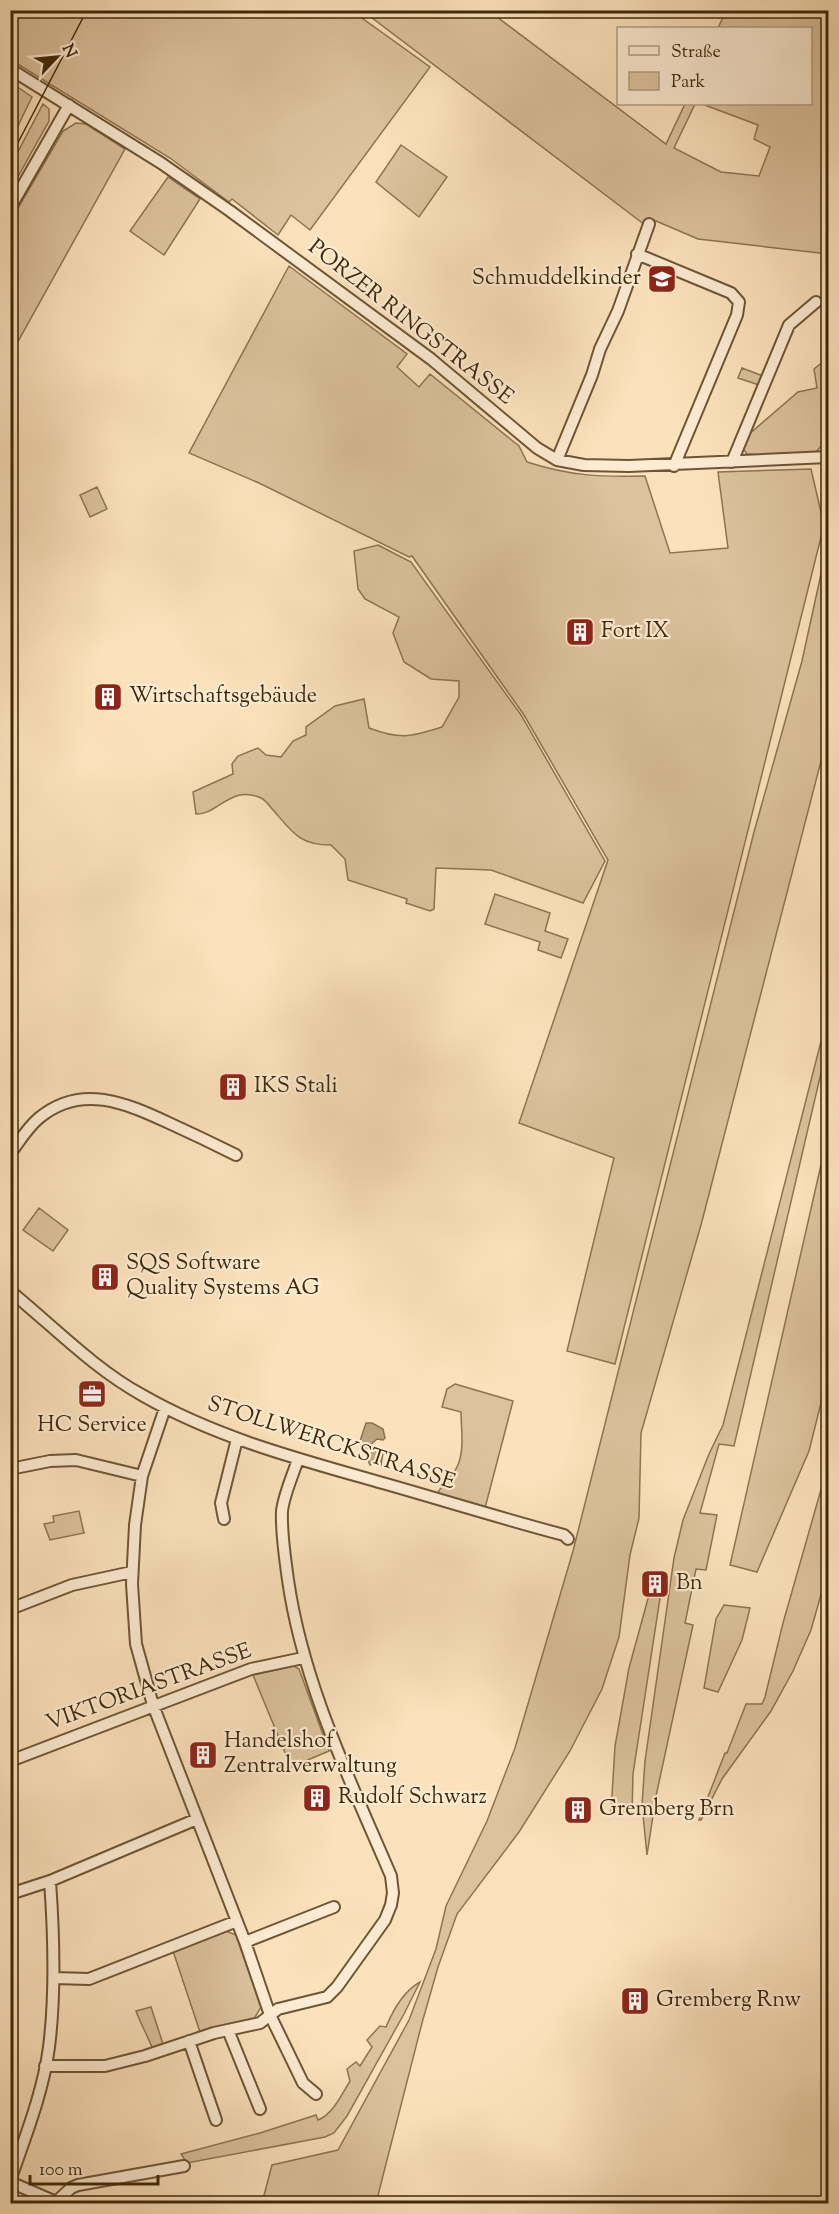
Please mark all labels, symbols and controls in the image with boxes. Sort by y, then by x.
north arrow [27,27,87,87]
legend [617,27,812,105]
text: Straße [671,40,721,66]
text: N [55,41,81,63]
text: Park [671,70,706,96]
street label: PORZER RINGSTRASSE [300,232,520,414]
place label: Schmuddelkinder [472,263,641,295]
school or university icon: Schmuddelkinder [646,263,678,295]
building icon: Fort IX [564,616,596,648]
place label: Fort IX [601,616,670,648]
building icon: Wirtschaftsgebäude [92,681,124,713]
place label: Wirtschaftsgebäude [129,681,317,713]
building icon: IKS Stali [217,1071,249,1103]
place label: IKS Stali [254,1071,338,1103]
place label: SQS Software Quality Systems AG [126,1248,320,1305]
building icon: SQS Software Quality Systems AG [89,1261,121,1293]
office icon: HC Service [76,1378,108,1410]
street label: STOLLWERCKSTRASSE [203,1389,459,1499]
place label: HC Service [37,1410,147,1442]
building icon: Bn [639,1568,671,1600]
place label: Bn [676,1568,703,1600]
street label: VIKTORIASTRASSE [42,1636,256,1740]
place label: Handelshof Zentralverwaltung [224,1726,397,1783]
building icon: Handelshof Zentralverwaltung [187,1739,219,1771]
building icon: Rudolf Schwarz [301,1782,333,1814]
place label: Rudolf Schwarz [338,1782,487,1814]
building icon: Gremberg Brn [562,1794,594,1826]
place label: Gremberg Brn [599,1794,735,1826]
building icon: Gremberg Rnw [619,1985,651,2017]
place label: Gremberg Rnw [656,1985,802,2017]
scale bar [30,2148,158,2186]
text: 100 m [39,2158,83,2184]

